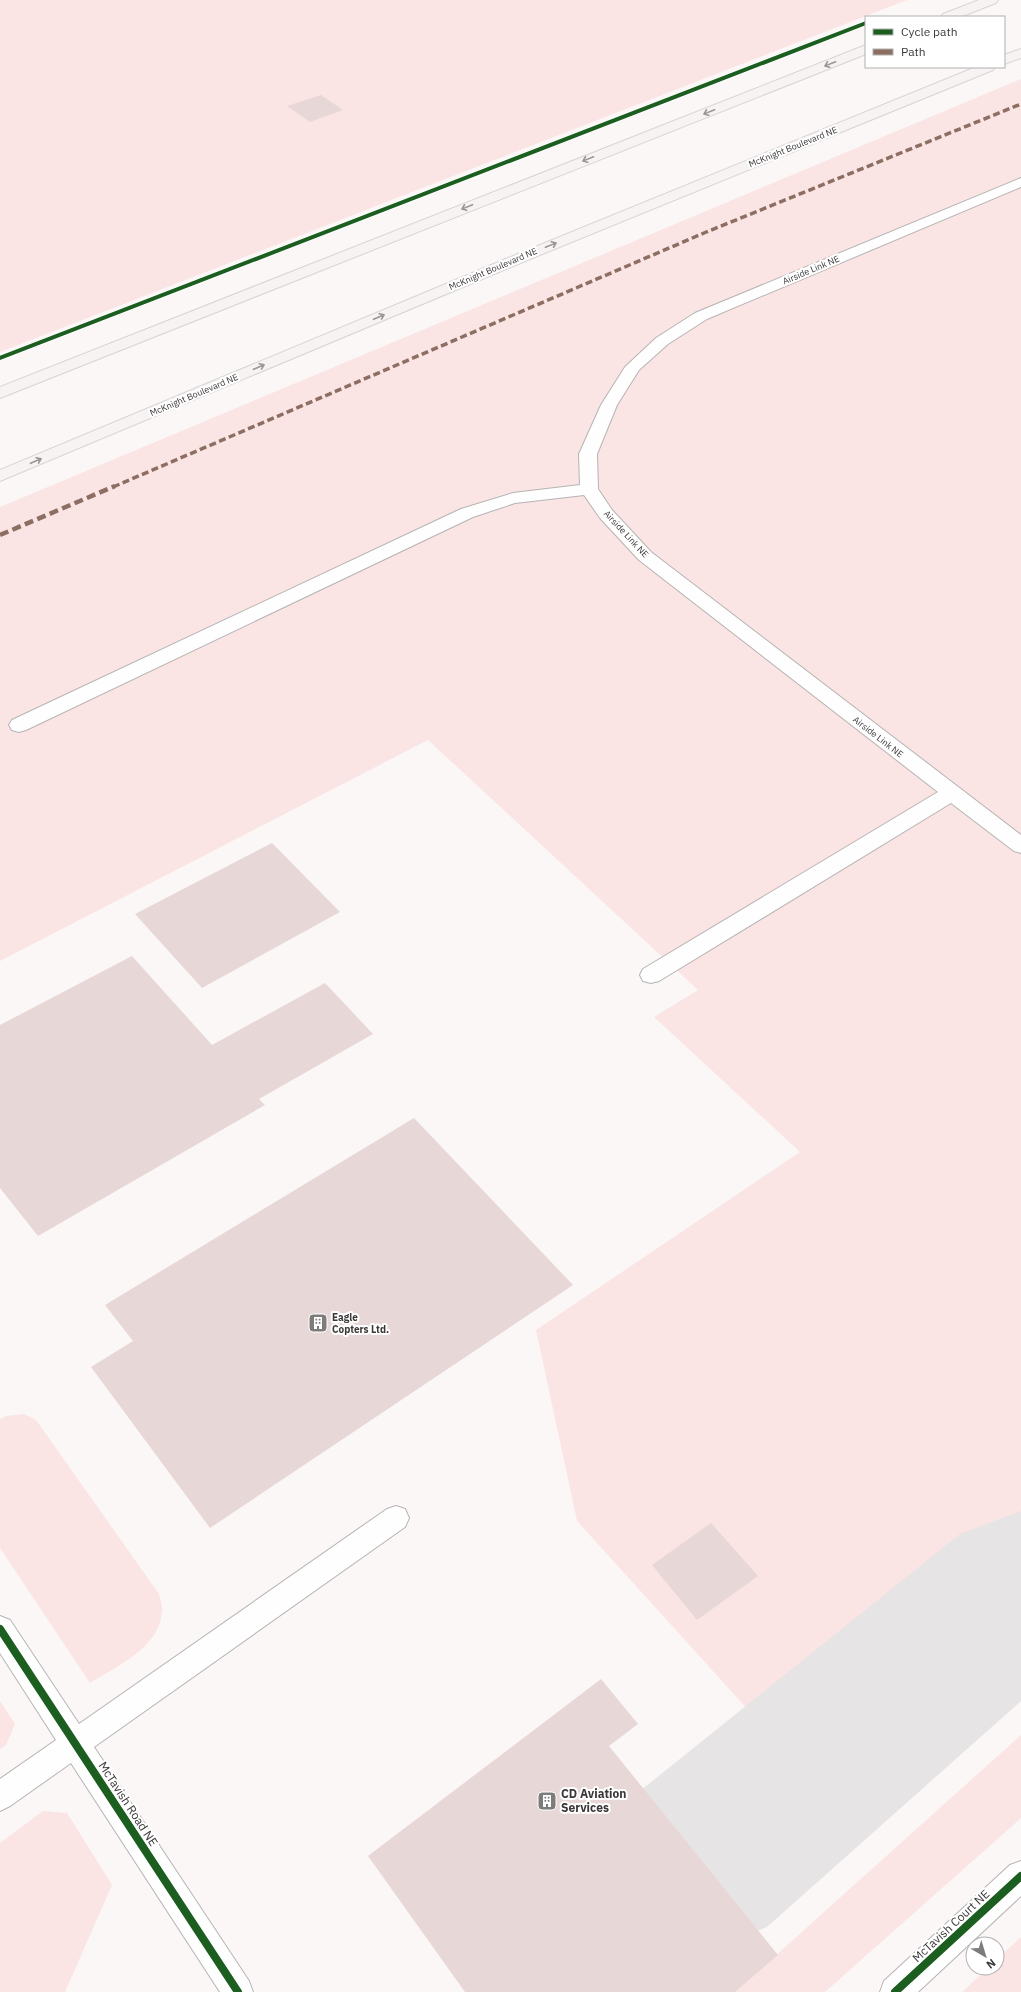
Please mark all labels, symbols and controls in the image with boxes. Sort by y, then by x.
legend [865,16,1005,68]
text: Cycle path [901,24,958,39]
text: Path [901,44,926,59]
one-way arrow [824,60,836,68]
one-way arrow [703,108,715,116]
street label: McKnight Boulevard NE [747,124,839,169]
one-way arrow [583,156,595,164]
one-way arrow [462,204,474,212]
one-way arrow [544,241,556,249]
street label: McKnight Boulevard NE [447,245,539,292]
street label: Airside Link NE [781,253,841,286]
one-way arrow [373,313,385,320]
one-way arrow [253,363,265,371]
street label: McKnight Boulevard NE [148,371,240,418]
one-way arrow [30,457,42,464]
street label: Airside Link NE [602,508,651,560]
street label: Airside Link NE [851,714,906,760]
place label: Eagle Copters Ltd. [332,1311,389,1336]
building icon: Eagle Copters Ltd. [307,1312,329,1334]
street label: McTavish Road NE [95,1759,161,1849]
place label: CD Aviation Services [561,1786,626,1815]
building icon: CD Aviation Services [536,1790,558,1812]
street label: McTavish Court NE [910,1887,992,1965]
north arrow [965,1936,1005,1976]

